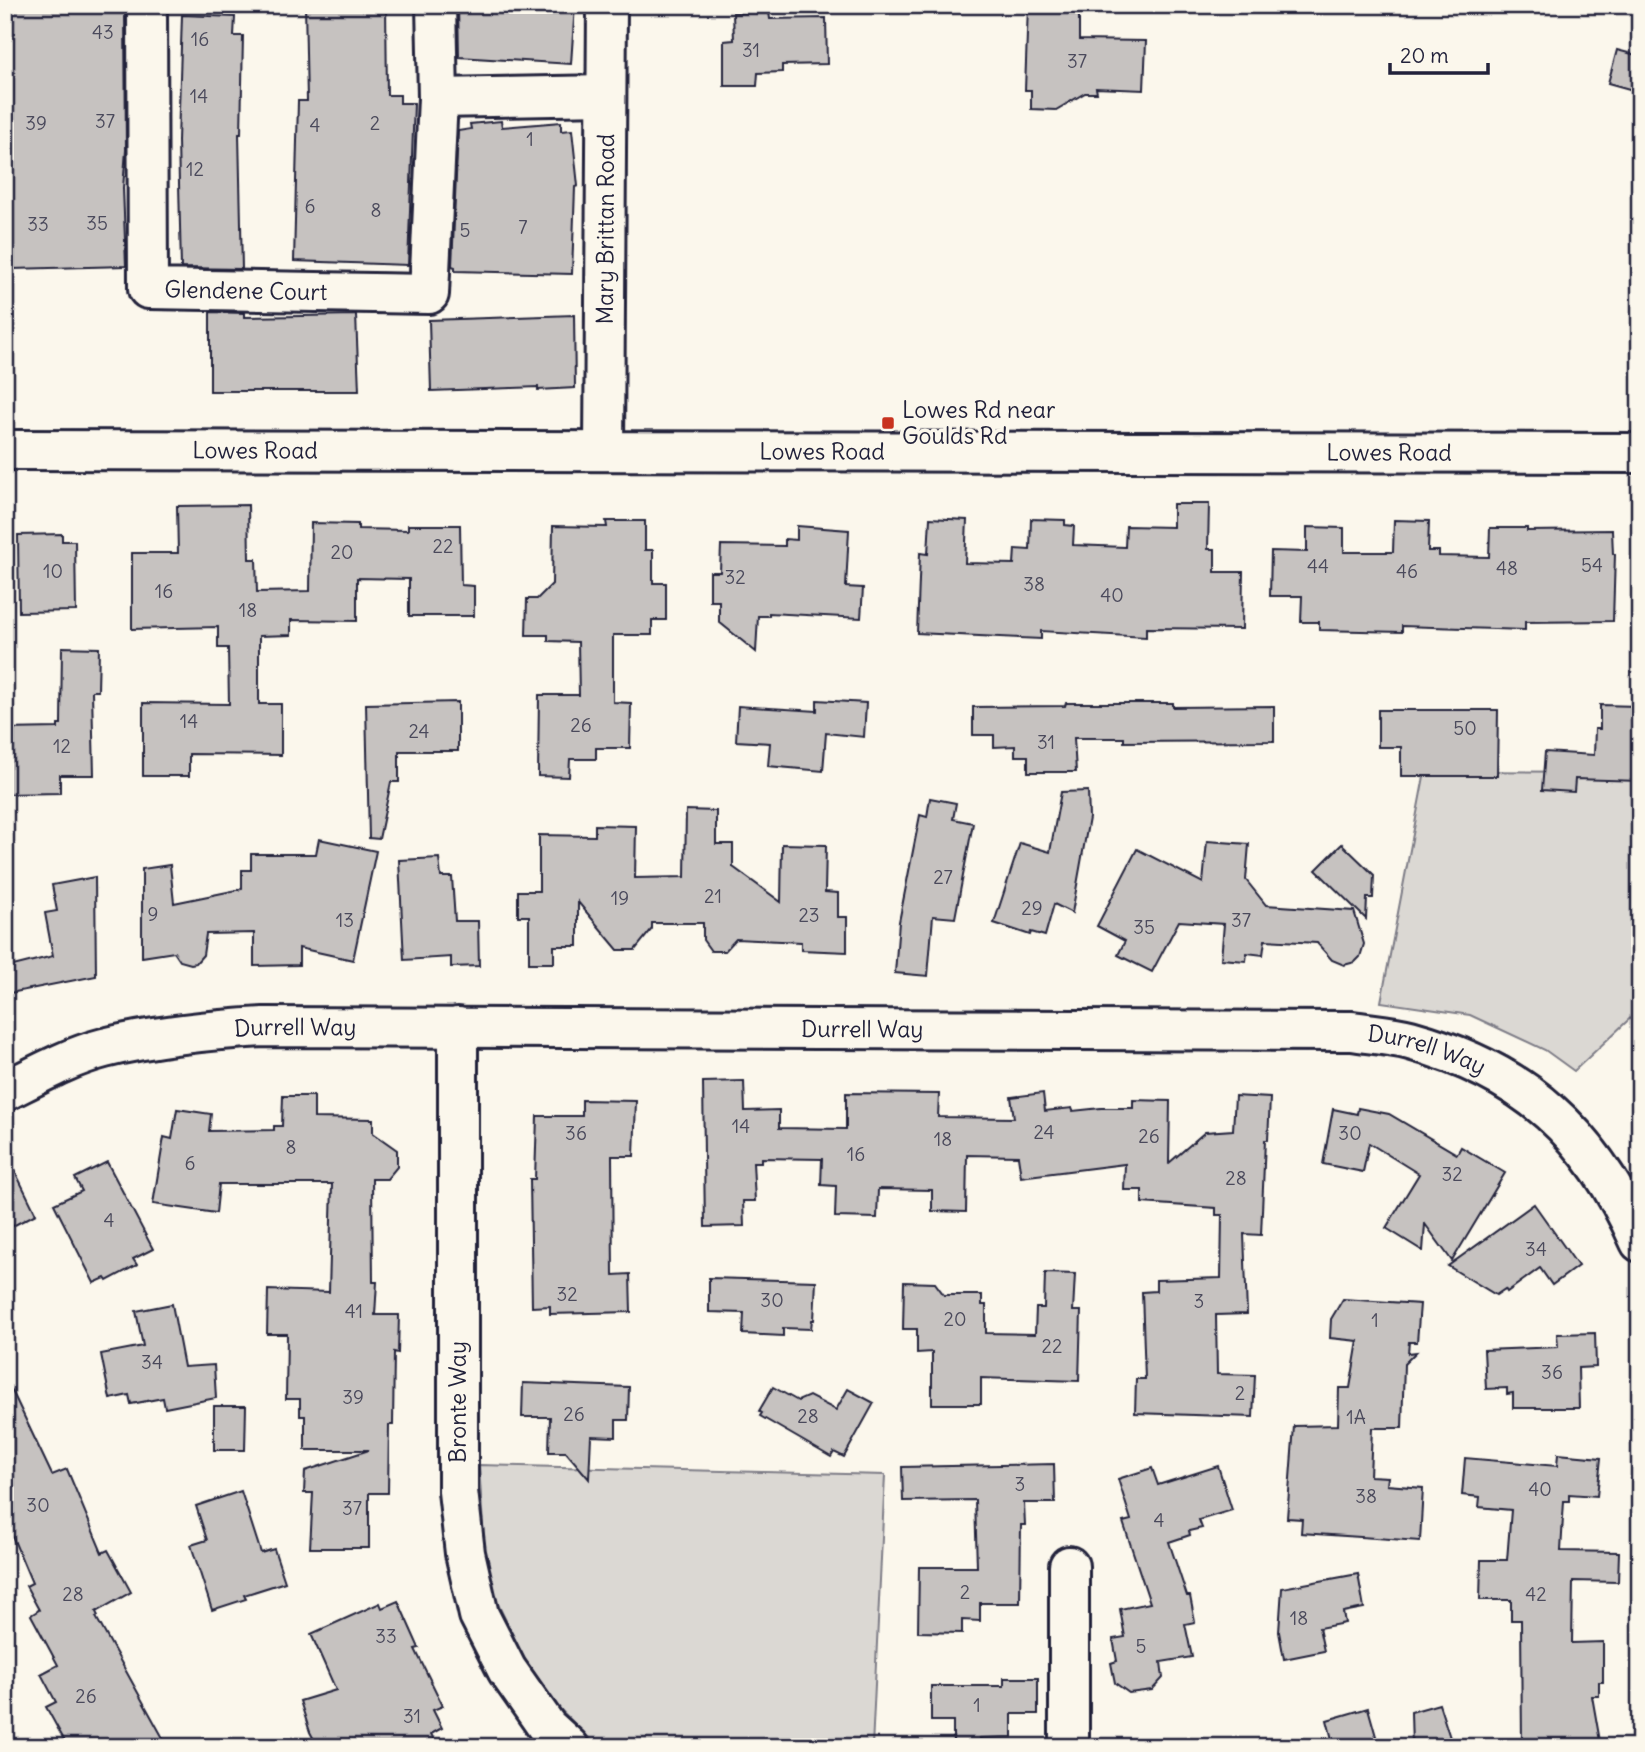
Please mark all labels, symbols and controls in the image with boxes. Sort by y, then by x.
house number: 43 [92,20,114,44]
house number: 16 [191,27,209,51]
scale bar [1390,32,1488,76]
house number: 31 [742,38,760,62]
text: 20 m [1400,42,1449,69]
house number: 37 [1067,49,1087,73]
house number: 14 [190,84,208,108]
house number: 37 [95,109,115,133]
house number: 39 [25,111,47,135]
house number: 2 [370,111,380,135]
house number: 4 [310,113,321,137]
house number: 1 [526,127,534,151]
street label: Mary Brittan Road [590,134,620,324]
house number: 12 [186,157,204,181]
house number: 6 [305,194,315,218]
house number: 8 [371,198,381,222]
house number: 35 [86,211,108,235]
house number: 33 [27,212,49,236]
house number: 7 [518,215,528,239]
house number: 5 [460,218,470,242]
street label: Glendene Court [164,274,328,306]
place label: Lowes Rd near Goulds Rd [902,395,1056,450]
marker: Lowes Rd near Goulds Rd [880,415,896,431]
street label: Lowes Road [192,435,318,465]
street label: Lowes Road [759,436,885,466]
street label: Lowes Road [1326,437,1452,467]
house number: 22 [433,534,453,558]
house number: 20 [331,540,353,564]
house number: 54 [1581,553,1603,577]
house number: 44 [1307,554,1329,578]
house number: 48 [1496,556,1518,580]
house number: 10 [43,559,63,583]
house number: 46 [1396,559,1418,583]
house number: 32 [724,565,746,589]
house number: 38 [1023,572,1045,596]
house number: 16 [155,579,173,603]
house number: 40 [1100,583,1124,607]
house number: 18 [239,598,257,622]
house number: 14 [180,709,198,733]
house number: 26 [570,713,592,737]
house number: 50 [1453,716,1477,740]
house number: 24 [408,719,430,743]
house number: 31 [1037,730,1055,754]
house number: 12 [53,734,71,758]
house number: 27 [933,865,953,889]
house number: 21 [704,884,722,908]
house number: 19 [611,886,629,910]
house number: 29 [1021,896,1043,920]
house number: 9 [148,902,158,926]
house number: 23 [798,903,820,927]
house number: 13 [336,908,354,932]
house number: 37 [1231,908,1251,932]
house number: 35 [1133,915,1155,939]
street label: Durrell Way [233,1012,356,1043]
street label: Durrell Way [801,1014,923,1043]
street label: Durrell Way [1366,1018,1491,1081]
house number: 14 [732,1114,750,1138]
house number: 24 [1033,1120,1055,1144]
house number: 36 [565,1121,587,1145]
house number: 30 [1338,1121,1362,1145]
house number: 26 [1138,1124,1160,1148]
house number: 18 [934,1127,952,1151]
house number: 8 [286,1135,296,1159]
house number: 16 [847,1142,865,1166]
house number: 6 [185,1151,195,1175]
house number: 32 [1441,1162,1463,1186]
house number: 28 [1225,1166,1247,1190]
house number: 4 [104,1208,115,1232]
house number: 34 [1525,1237,1547,1261]
house number: 32 [556,1282,578,1306]
house number: 30 [760,1288,784,1312]
house number: 3 [1194,1289,1204,1313]
house number: 41 [345,1299,363,1323]
house number: 20 [944,1307,966,1331]
house number: 1 [1371,1308,1379,1332]
house number: 22 [1042,1334,1062,1358]
street label: Bronte Way [443,1341,472,1463]
house number: 34 [141,1350,163,1374]
house number: 36 [1541,1360,1563,1384]
house number: 2 [1235,1381,1245,1405]
house number: 39 [342,1385,364,1409]
house number: 26 [563,1402,585,1426]
house number: 28 [797,1404,819,1428]
house number: 1A [1346,1405,1366,1429]
house number: 3 [1015,1472,1025,1496]
house number: 40 [1528,1477,1552,1501]
house number: 38 [1355,1484,1377,1508]
house number: 30 [26,1493,50,1517]
house number: 37 [342,1496,362,1520]
house number: 4 [1154,1508,1165,1532]
house number: 2 [960,1580,970,1604]
house number: 28 [62,1582,84,1606]
house number: 42 [1525,1582,1547,1606]
house number: 18 [1290,1606,1308,1630]
house number: 33 [375,1624,397,1648]
house number: 5 [1136,1634,1146,1658]
house number: 26 [75,1684,97,1708]
house number: 1 [973,1693,981,1717]
house number: 31 [403,1704,421,1728]

